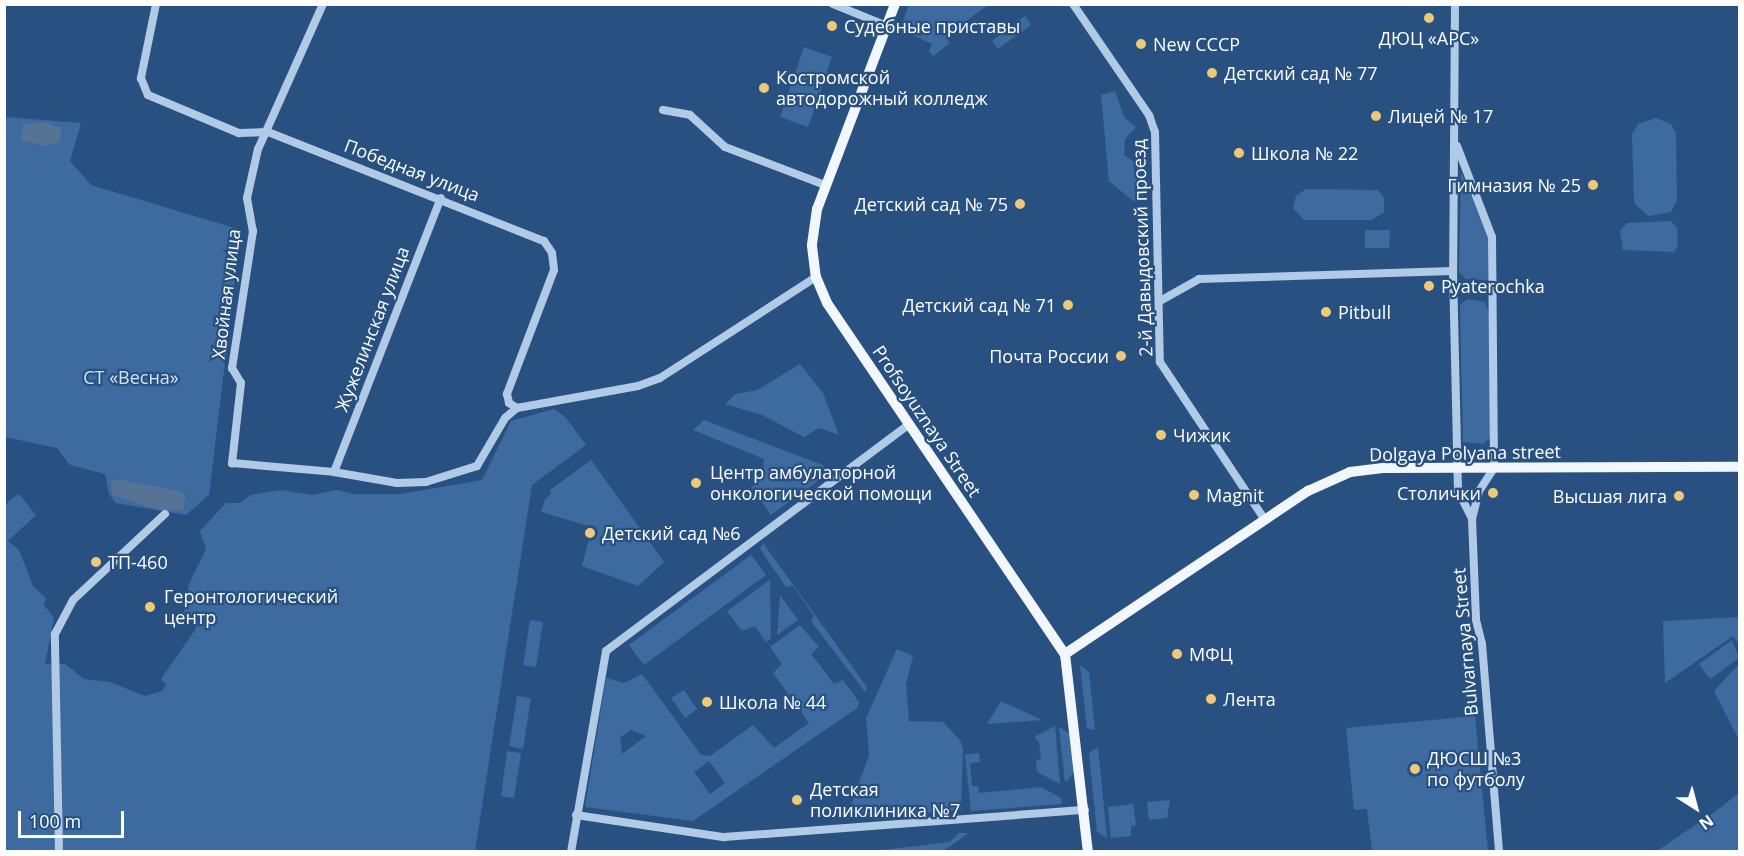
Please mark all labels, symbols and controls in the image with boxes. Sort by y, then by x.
marker: ДЮЦ «АРС» [1422,11,1436,25]
place label: Судебные приставы [844,15,1020,37]
marker: Судебные приставы [825,19,839,33]
place label: ДЮЦ «АРС» [1379,27,1479,49]
place label: New СССР [1153,33,1240,55]
marker: New СССР [1134,37,1148,51]
place label: Детский сад № 77 [1224,62,1378,84]
marker: Детский сад № 77 [1205,66,1219,80]
place label: Костромской автодорожный колледж [776,67,988,110]
marker: Костромской автодорожный колледж [757,81,771,95]
place label: Лицей № 17 [1388,105,1493,127]
marker: Лицей № 17 [1369,109,1383,123]
street label: Победная улица [341,134,483,206]
street label: 2-й Давыдовский проезд [1127,139,1157,357]
place label: Школа № 22 [1251,142,1358,164]
marker: Школа № 22 [1232,146,1246,160]
place label: Гимназия № 25 [1447,174,1581,196]
marker: Гимназия № 25 [1586,178,1600,192]
place label: Детский сад № 75 [854,193,1008,215]
marker: Детский сад № 75 [1013,197,1027,211]
street label: Хвойная улица [207,228,245,360]
street label: Жужелинская улица [331,243,413,415]
place label: Pyaterochka [1441,275,1545,297]
marker: Pyaterochka [1422,279,1436,293]
place label: Детский сад № 71 [902,294,1056,316]
marker: Детский сад № 71 [1061,298,1075,312]
place label: Pitbull [1338,301,1391,323]
marker: Pitbull [1319,305,1333,319]
street label: Profsoyuznaya Street [868,341,986,501]
place label: Почта России [989,345,1109,367]
marker: Почта России [1114,349,1128,363]
park label: СТ «Весна» [83,366,179,388]
place label: Чижик [1173,424,1231,446]
marker: Чижик [1154,428,1168,442]
street label: Dolgaya Polyana street [1369,441,1561,465]
place label: Центр амбулаторной онкологической помощи [710,462,932,504]
marker: Центр амбулаторной онкологической помощи [687,474,705,492]
place label: Столички [1397,482,1481,504]
place label: Magnit [1206,484,1264,506]
place label: Высшая лига [1553,485,1667,507]
marker: Столички [1486,486,1500,500]
marker: Magnit [1187,488,1201,502]
marker: Высшая лига [1672,489,1686,503]
place label: Детский сад №6 [602,522,741,544]
marker: Детский сад №6 [583,526,597,540]
place label: ТП-460 [108,551,168,573]
marker: ТП-460 [89,555,103,569]
street label: Bulvarnaya Street [1448,567,1482,717]
place label: Геронтологический центр [164,586,338,628]
marker: Геронтологический центр [141,598,159,616]
place label: МФЦ [1189,643,1233,665]
marker: МФЦ [1170,647,1184,661]
place label: Лента [1223,688,1276,710]
place label: Школа № 44 [719,691,826,713]
marker: Лента [1204,692,1218,706]
marker: Школа № 44 [700,695,714,709]
place label: ДЮСШ №3 по футболу [1427,748,1525,790]
marker: ДЮСШ №3 по футболу [1408,762,1422,776]
north arrow [1666,778,1726,838]
place label: Детская поликлиника №7 [810,779,960,822]
marker: Детская поликлиника №7 [788,791,806,809]
scale bar [21,799,128,837]
text: 100 m [29,809,81,833]
text: N [1695,810,1718,835]

